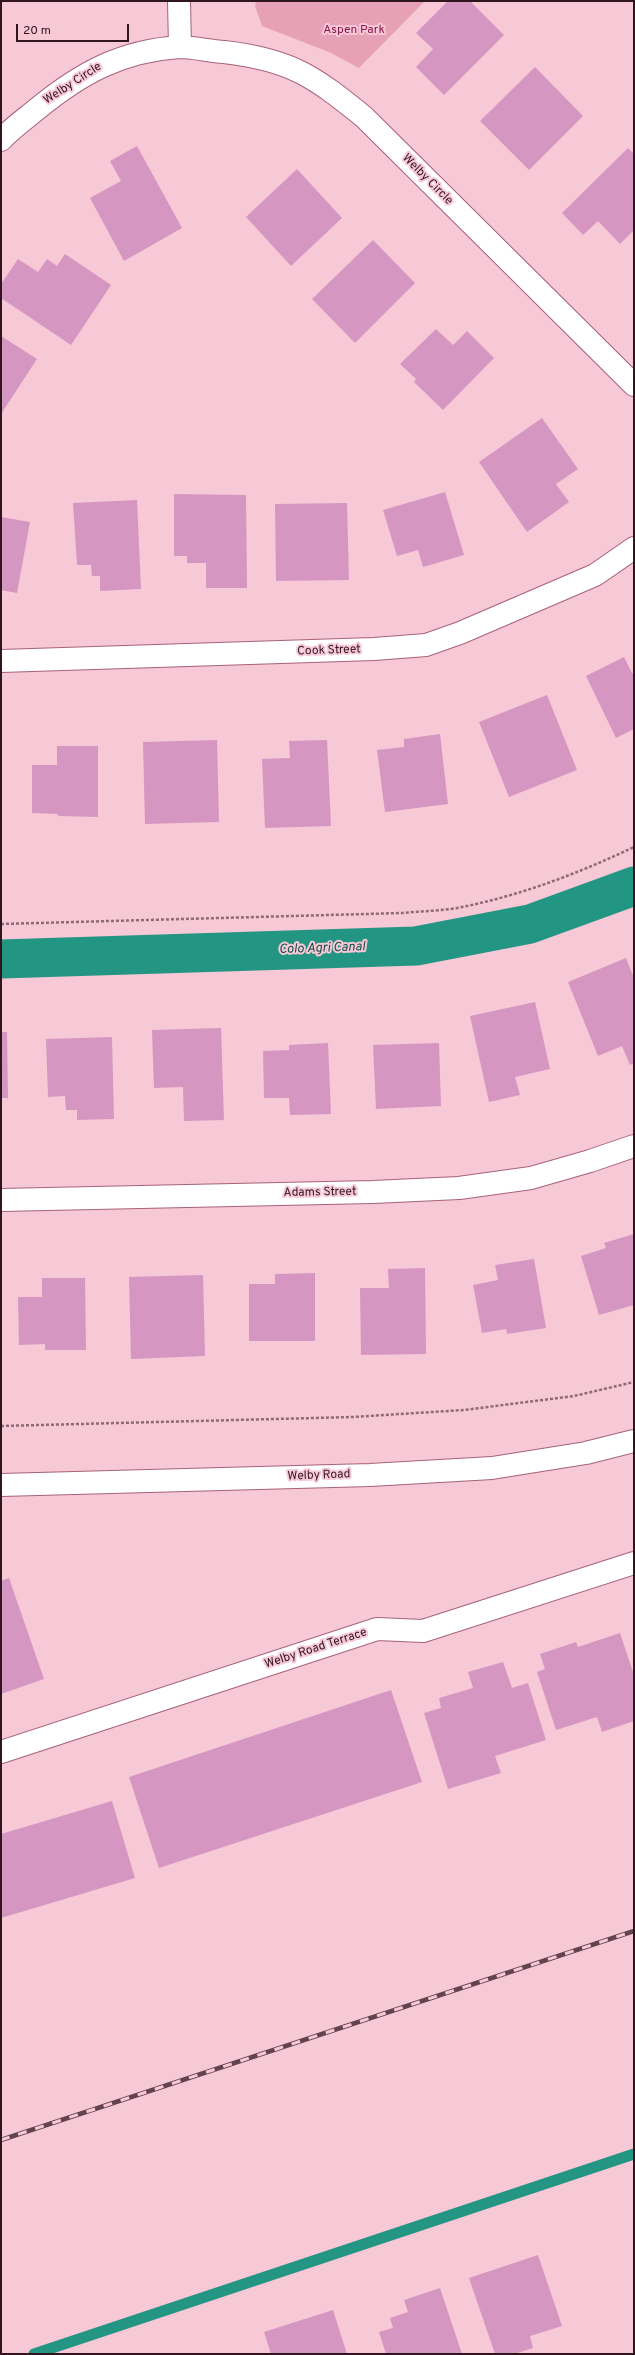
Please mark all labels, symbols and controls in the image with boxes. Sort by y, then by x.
scale bar [18,16,131,42]
text: 20 m [23,23,51,39]
park label: Aspen Park [323,24,385,38]
street label: Welby Circle [41,60,105,108]
street label: Welby Circle [399,152,455,208]
street label: Cook Street [297,643,361,659]
water label: Colo Agri Canal [279,940,365,958]
street label: Adams Street [283,1185,357,1201]
street label: Welby Road [287,1468,351,1484]
street label: Welby Road Terrace [263,1626,369,1672]

